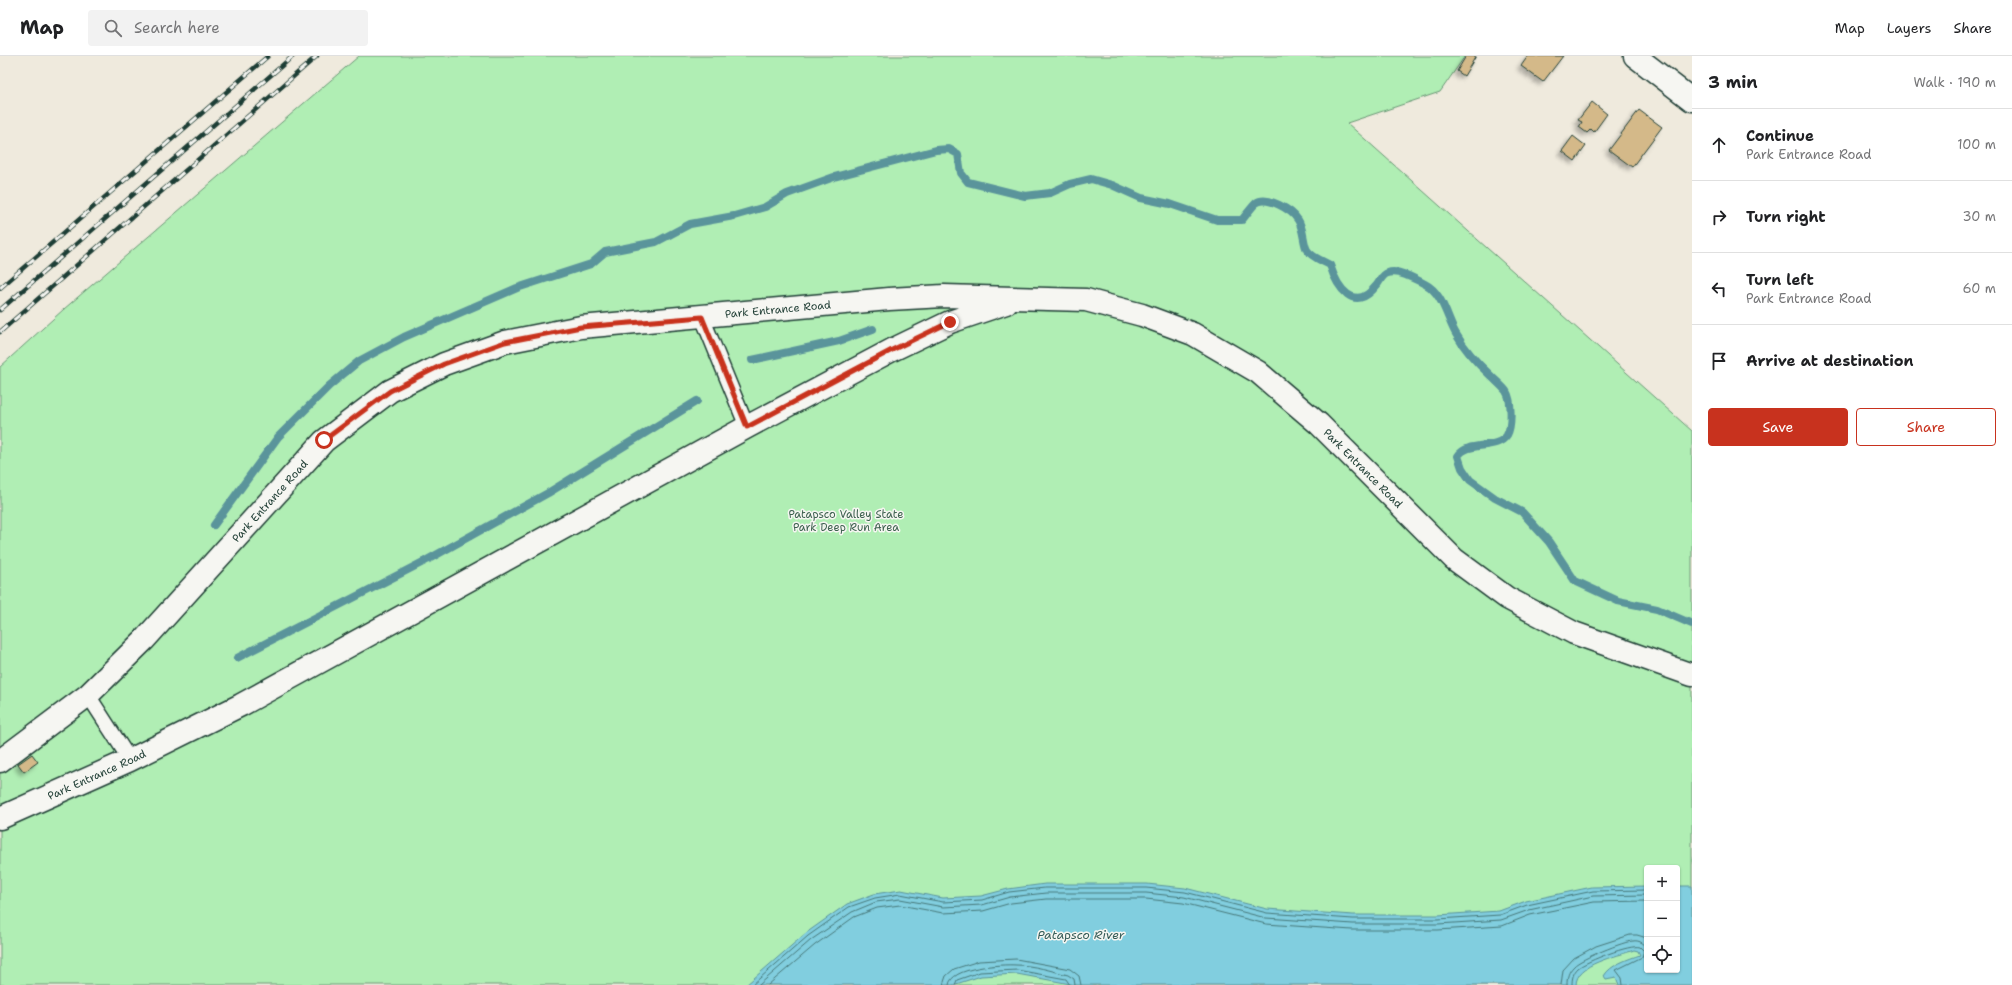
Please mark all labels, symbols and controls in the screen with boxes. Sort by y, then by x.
search box [88,10,368,46]
text: Map [20,15,64,40]
icon: search [102,17,124,39]
text: Search here [134,18,220,38]
text: Map [1835,19,1865,37]
text: Layers [1887,19,1931,37]
text: Share [1953,19,1992,37]
text: 3 min [1708,71,1758,93]
text: Walk · 190 m [1914,74,1996,91]
text: Continue [1746,126,1814,146]
icon: ahead [1708,134,1730,156]
text: 100 m [1957,136,1996,153]
text: Park Entrance Road [1746,146,1872,163]
icon: right [1708,206,1730,228]
text: Turn right [1746,207,1826,227]
text: 30 m [1962,208,1996,225]
text: Turn left [1746,270,1814,290]
icon: left [1708,278,1730,300]
text: 60 m [1963,280,1996,297]
text: Park Entrance Road [1746,290,1872,307]
street label: Park Entrance Road [724,297,832,322]
route end [941,313,959,331]
icon: arrive [1708,350,1730,372]
text: Arrive at destination [1746,351,1914,371]
button: Save [1708,408,1848,446]
button: Share [1856,408,1996,446]
street label: Park Entrance Road [1320,426,1406,511]
route start [315,431,333,449]
street label: Park Entrance Road [229,457,311,546]
park label: Patapsco Valley State Park Deep Run Area [789,507,903,535]
street label: Park Entrance Road [45,746,149,804]
map controls [1644,865,1680,973]
button: + [1644,865,1680,901]
button: − [1644,901,1680,937]
water label: Patapsco River [1037,927,1125,943]
button: locate [1644,937,1680,973]

